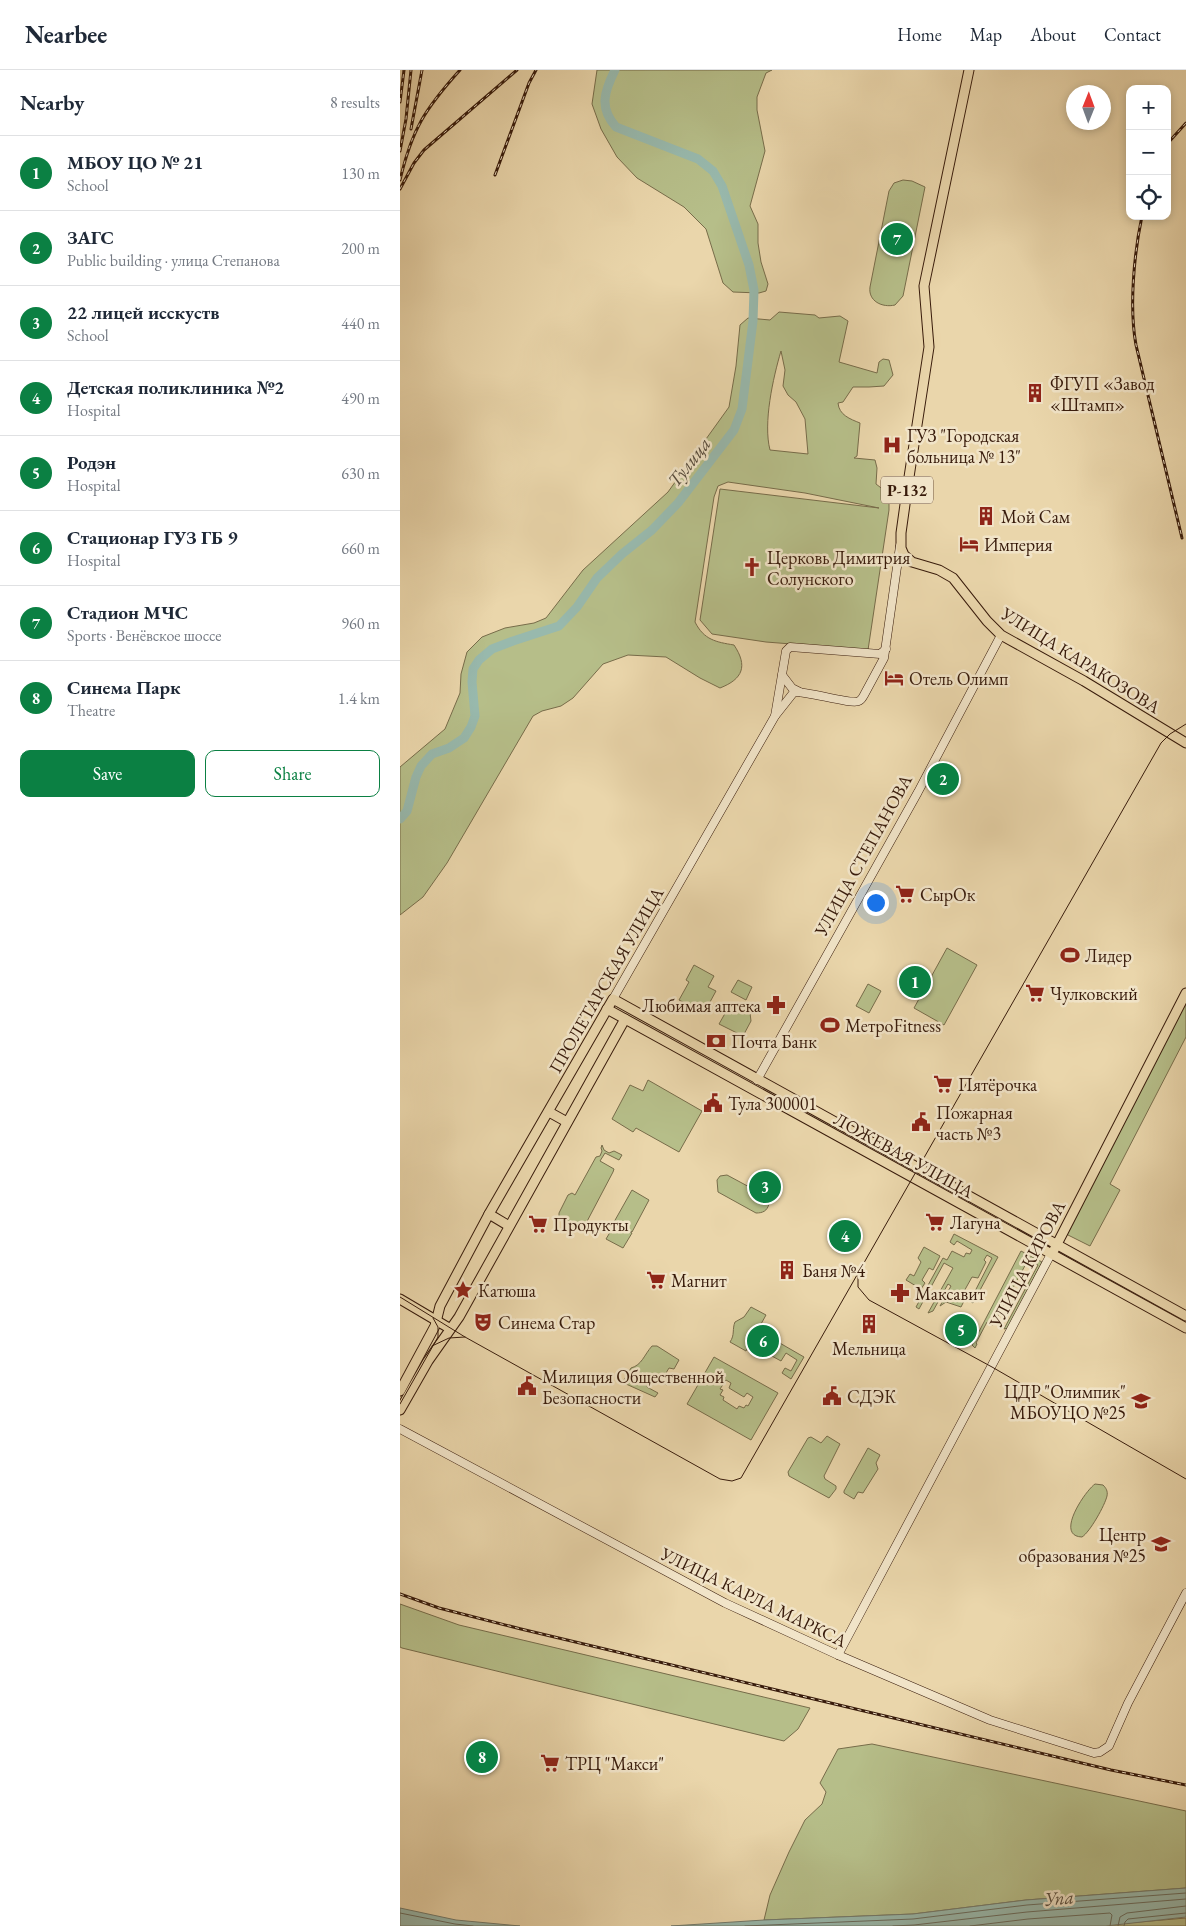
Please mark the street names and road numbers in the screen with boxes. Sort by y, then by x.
road number: Р-132 [881,476,933,504]
street label: УЛИЦА КАРАКОЗОВА [996,601,1165,719]
street label: УЛИЦА СТЕПАНОВА [809,770,917,941]
street label: ПРОЛЕТАРСКАЯ УЛИЦА [543,883,669,1077]
street label: ЛОЖЕВАЯ УЛИЦА [830,1107,978,1203]
street label: УЛИЦА КИРОВА [983,1196,1070,1332]
street label: УЛИЦА КАРЛА МАРКСА [656,1541,851,1652]

